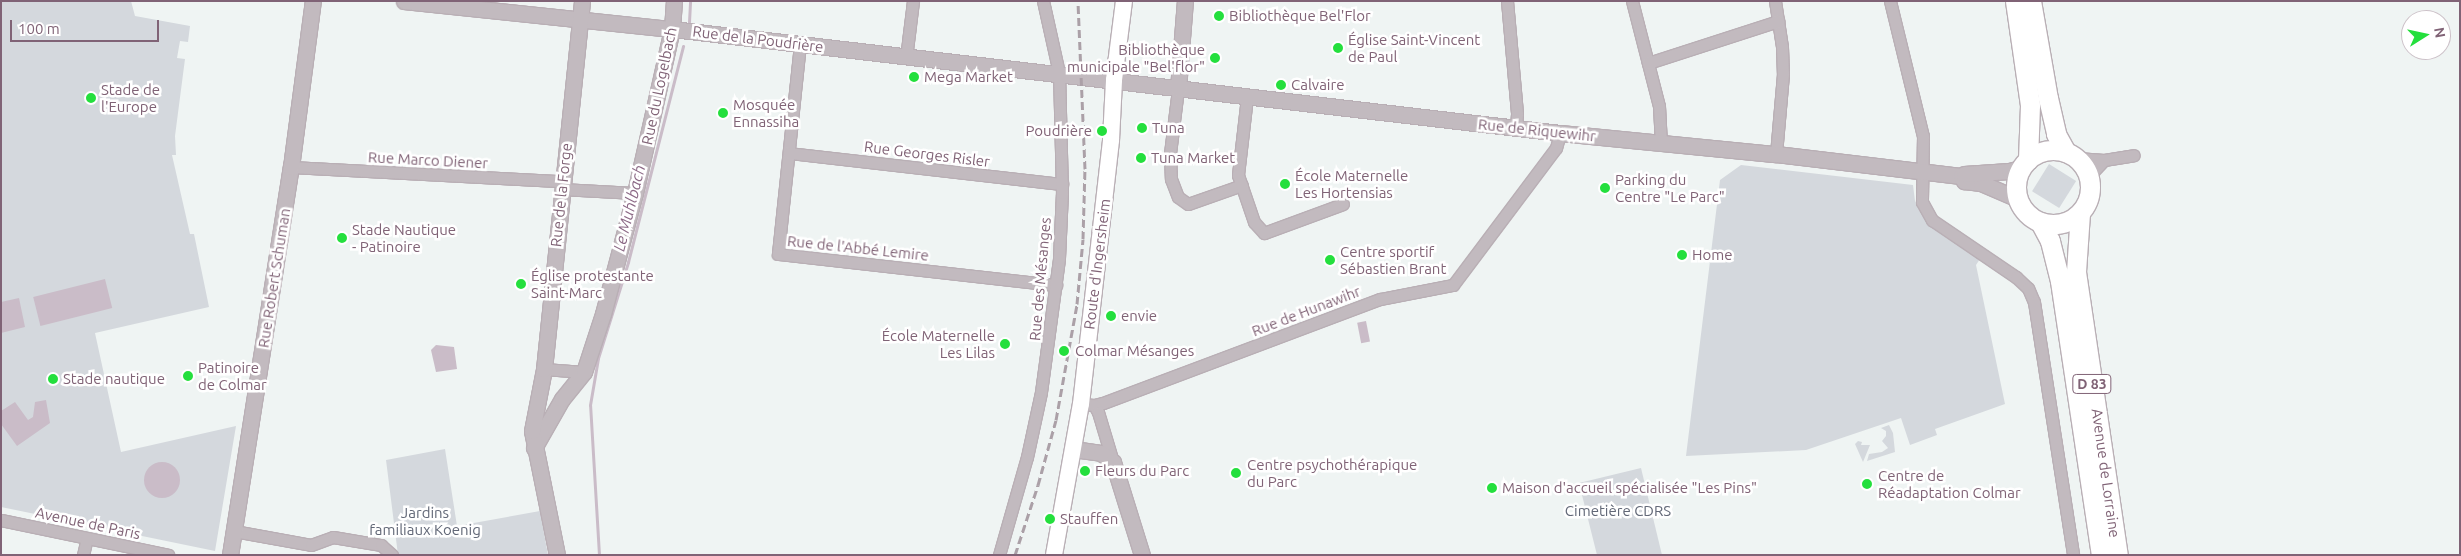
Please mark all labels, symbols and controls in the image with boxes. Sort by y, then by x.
place label: Bibliothèque Bel'Flor [1229,7,1371,25]
scale bar [12,10,161,42]
marker: Bibliothèque Bel'Flor [1213,10,1225,22]
north arrow [2401,10,2451,60]
text: 100 m [18,20,60,37]
street label: Rue de la Poudrière [692,22,824,56]
street label: Rue du Logelbach [638,26,680,146]
text: N [2431,26,2449,39]
place label: Église Saint-Vincent de Paul [1348,30,1480,65]
place label: Bibliothèque municipale "Bel'flor" [1067,40,1205,75]
marker: Église Saint-Vincent de Paul [1332,42,1344,54]
marker: Bibliothèque municipale "Bel'flor" [1209,52,1221,64]
place label: Mega Market [924,68,1013,86]
marker: Mega Market [908,71,920,83]
place label: Calvaire [1291,76,1344,94]
marker: Calvaire [1275,79,1287,91]
place label: Stade de l'Europe [101,80,160,115]
marker: Stade de l'Europe [85,92,97,104]
place label: Mosquée Ennassiha [733,95,799,130]
marker: Mosquée Ennassiha [717,107,729,119]
street label: Rue de Riquewihr [1477,115,1597,145]
place label: Tuna [1152,119,1185,137]
place label: Poudrière [1026,122,1092,140]
marker: Tuna [1136,122,1148,134]
marker: Poudrière [1096,125,1108,137]
street label: Rue Georges Risler [863,137,991,171]
street label: Rue de la Forge [547,142,575,248]
street label: Rue Marco Diener [367,148,489,172]
place label: Tuna Market [1151,149,1235,167]
marker: Tuna Market [1135,152,1147,164]
water label: Le Muhlbach [609,163,649,253]
place label: École Maternelle Les Hortensias [1295,166,1408,201]
place label: Parking du Centre "Le Parc" [1615,170,1725,205]
marker: École Maternelle Les Hortensias [1279,178,1291,190]
marker: Parking du Centre "Le Parc" [1599,182,1611,194]
street label: Route d'Ingersheim [1080,198,1114,330]
street label: Rue Robert Schuman [254,207,294,349]
street label: Rue des Mésanges [1026,216,1054,342]
place label: Stade Nautique - Patinoire [352,220,456,255]
marker: Stade Nautique - Patinoire [336,232,348,244]
street label: Rue de l'Abbé Lemire [786,232,930,264]
place label: Centre sportif Sébastien Brant [1340,242,1446,277]
place label: Home [1692,246,1732,264]
marker: Home [1676,249,1688,261]
marker: Centre sportif Sébastien Brant [1324,254,1336,266]
place label: Église protestante Saint-Marc [531,266,654,301]
marker: Église protestante Saint-Marc [515,278,527,290]
street label: Rue de Hunawihr [1249,282,1363,340]
place label: envie [1121,307,1157,325]
marker: envie [1105,310,1117,322]
place label: École Maternelle Les Lilas [882,326,995,361]
marker: École Maternelle Les Lilas [999,338,1011,350]
place label: Colmar Mésanges [1075,342,1194,360]
marker: Colmar Mésanges [1057,344,1071,358]
place label: Patinoire de Colmar [198,358,267,393]
place label: Stade nautique [63,370,165,388]
marker: Patinoire de Colmar [182,370,194,382]
road number: D 83 [2072,372,2112,396]
marker: Stade nautique [47,373,59,385]
street label: Avenue de Lorraine [2088,407,2124,539]
place label: Centre psychothérapique du Parc [1247,455,1417,490]
place label: Fleurs du Parc [1095,462,1189,480]
marker: Fleurs du Parc [1079,465,1091,477]
marker: Centre psychothérapique du Parc [1229,466,1243,480]
place label: Centre de Réadaptation Colmar [1878,466,2021,501]
marker: Centre de Réadaptation Colmar [1860,477,1874,491]
place label: Maison d'accueil spécialisée "Les Pins" [1502,479,1757,497]
marker: Maison d'accueil spécialisée "Les Pins" [1486,482,1498,494]
park label: Cimetière CDRS [1565,502,1671,520]
street label: Avenue de Paris [34,503,142,543]
park label: Jardins familiaux Koenig [369,503,481,538]
place label: Stauffen [1060,510,1118,528]
marker: Stauffen [1044,513,1056,525]

